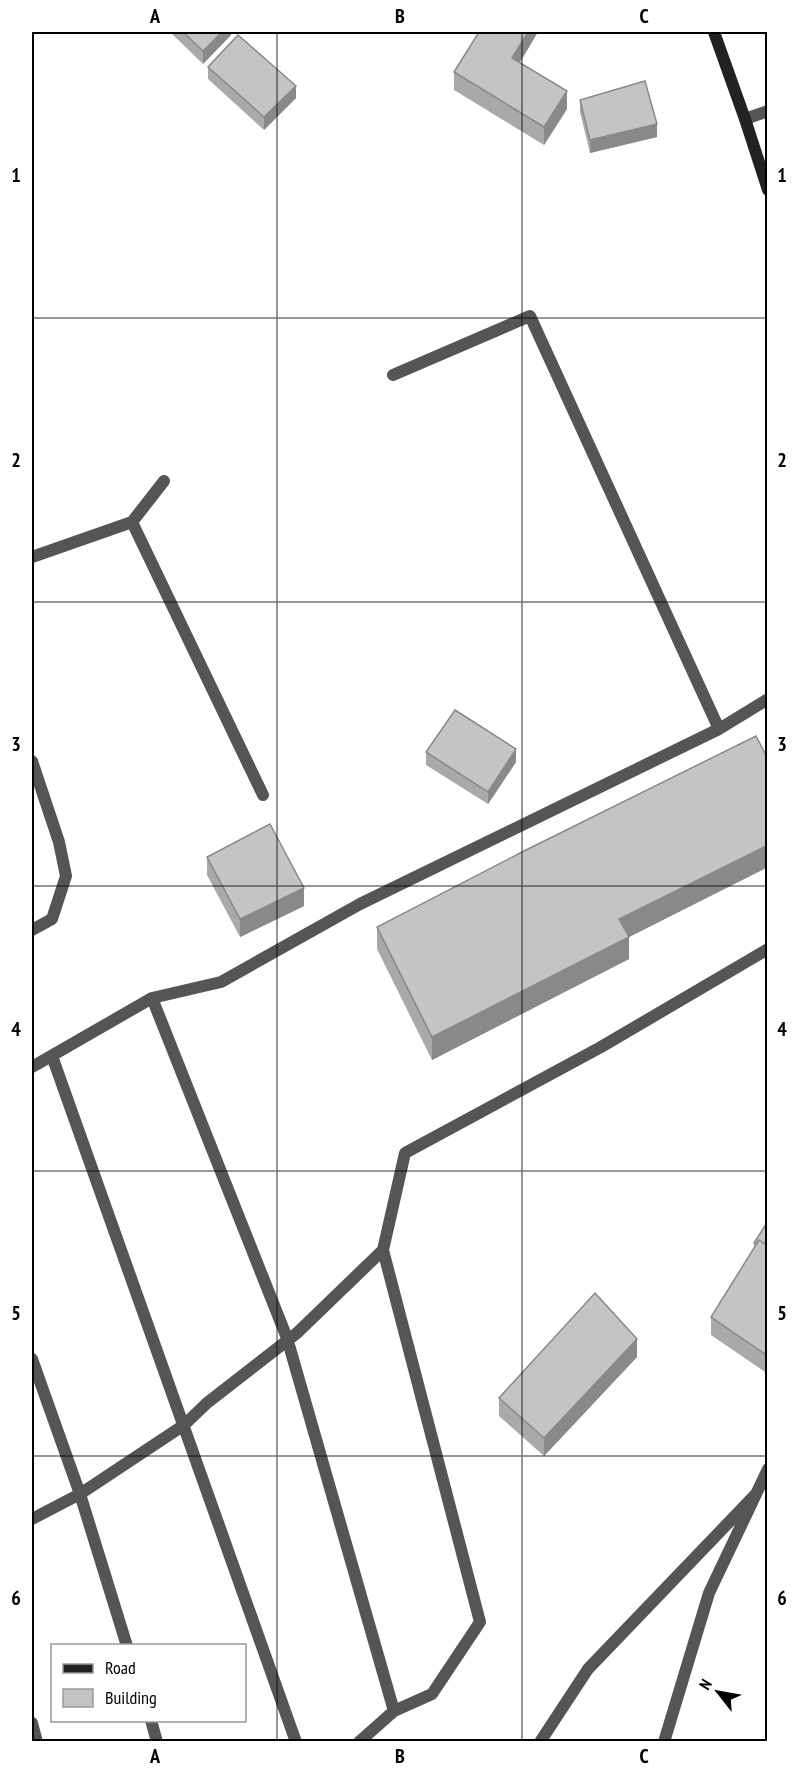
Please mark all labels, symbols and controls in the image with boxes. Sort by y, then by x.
text: A [149,3,161,29]
text: B [395,3,405,29]
text: C [639,3,649,29]
text: 1 [11,162,21,188]
text: 1 [777,162,787,188]
text: 2 [11,447,21,473]
text: 2 [777,447,787,473]
text: 3 [11,731,21,757]
text: 3 [777,731,787,757]
text: 4 [11,1016,21,1042]
text: 4 [777,1016,787,1042]
text: 5 [11,1300,21,1326]
text: 5 [777,1300,787,1326]
text: 6 [11,1585,21,1611]
text: 6 [777,1585,787,1611]
legend [51,1644,246,1722]
text: Road [105,1656,136,1679]
north arrow [688,1662,748,1722]
text: N [694,1675,716,1693]
text: Building [105,1686,157,1709]
text: A [149,1743,161,1769]
text: B [395,1743,405,1769]
text: C [639,1743,649,1769]

